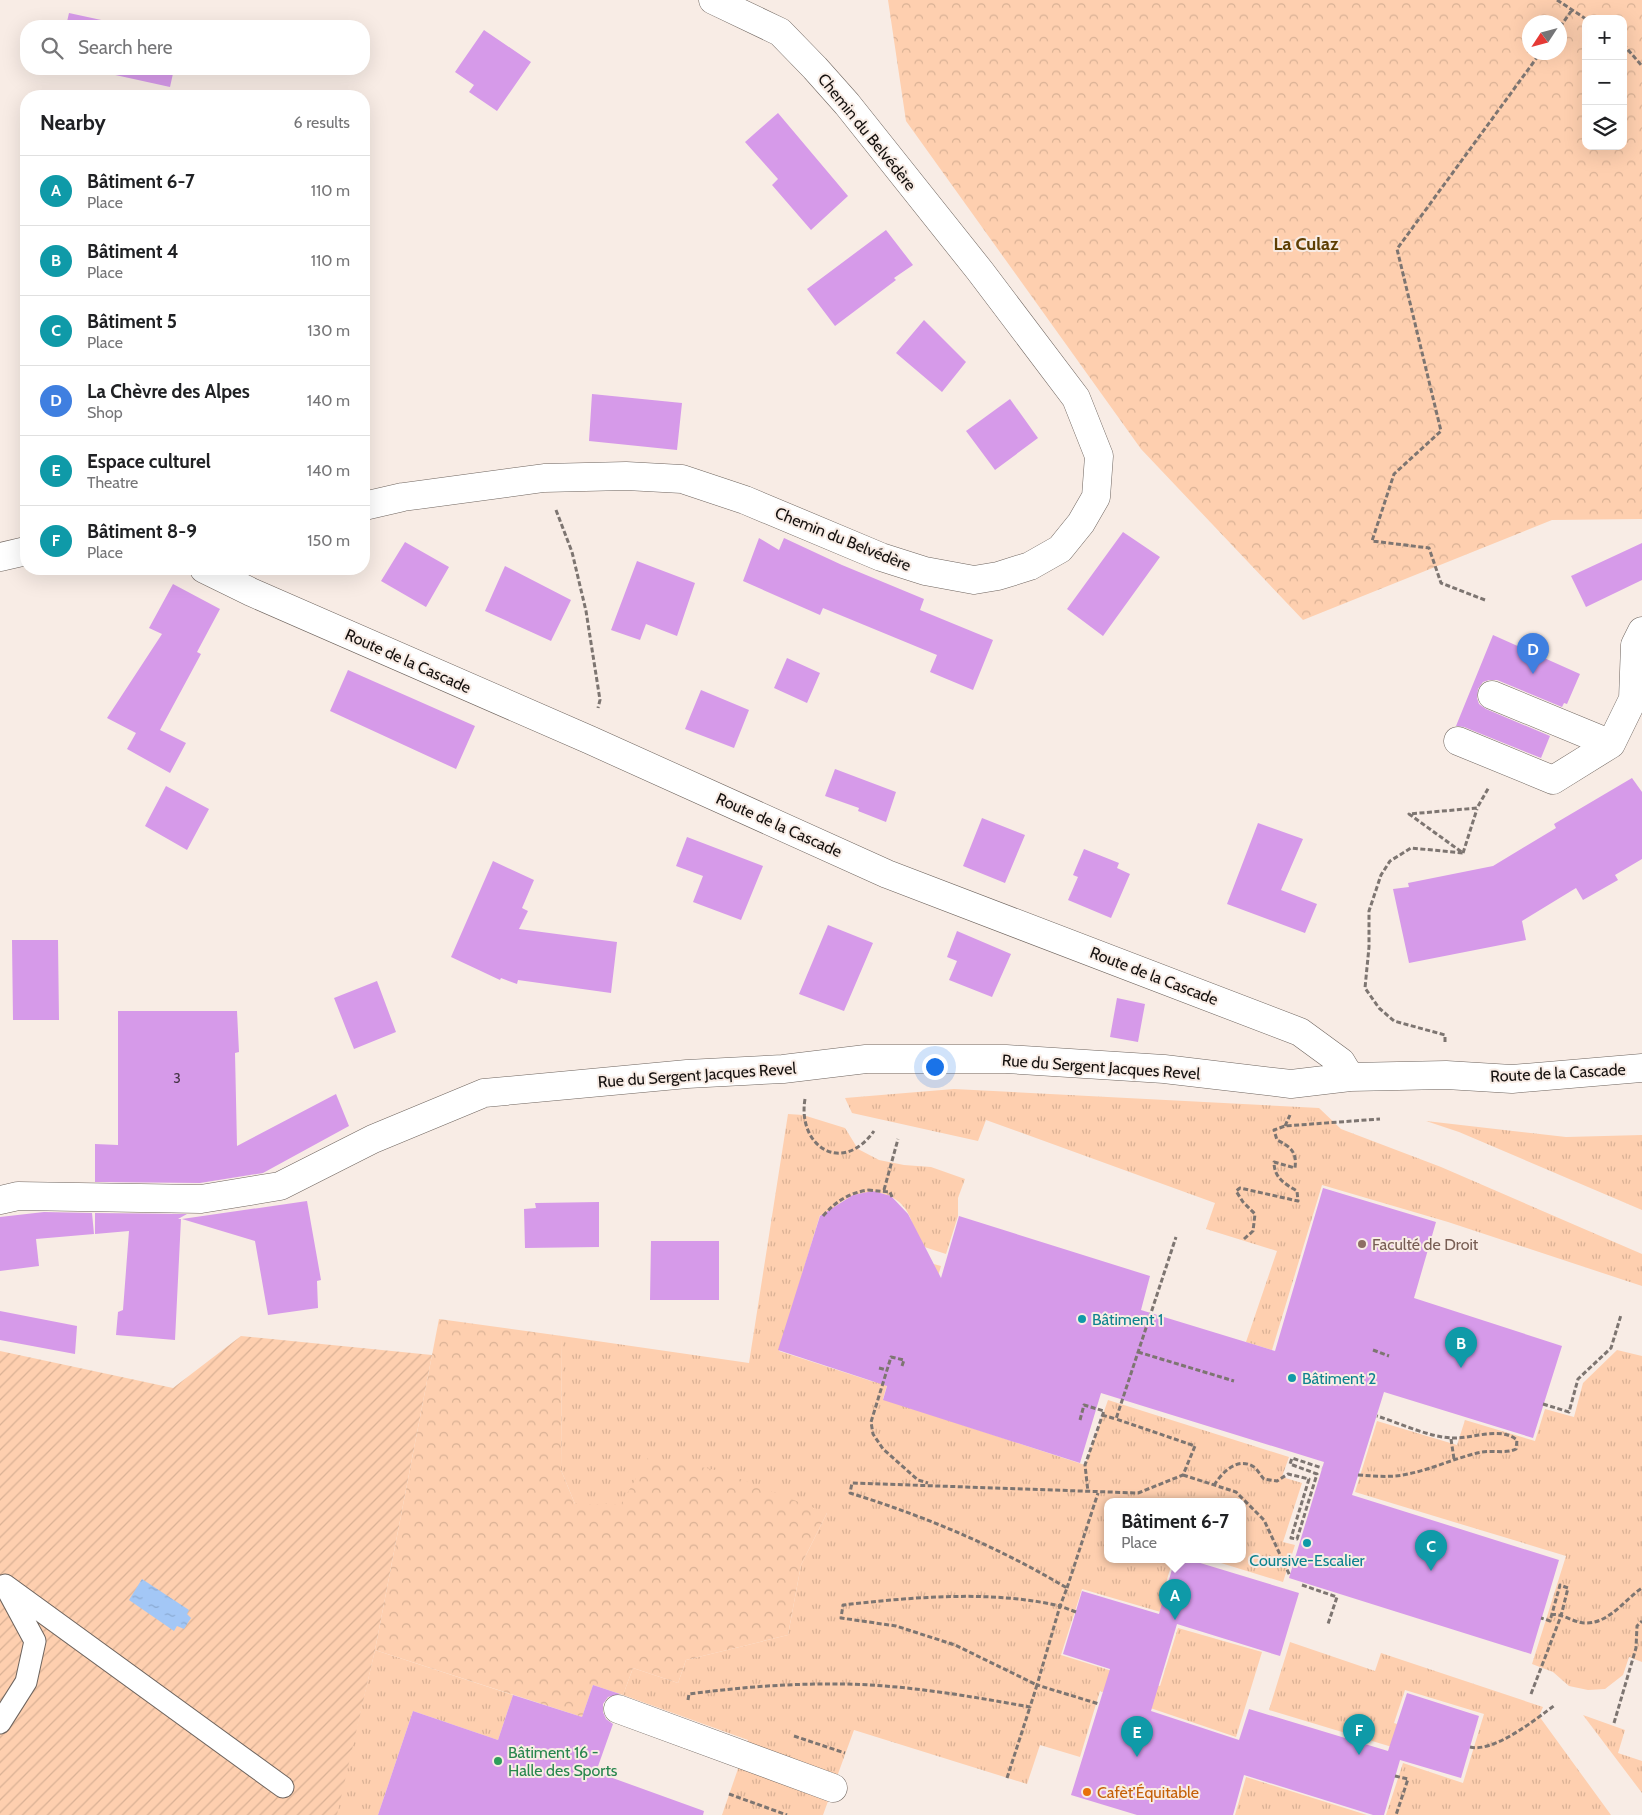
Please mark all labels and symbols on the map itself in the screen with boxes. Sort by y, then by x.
north arrow [1522,15,1567,60]
street label: Chemin du Belvédère [814,70,920,194]
district label: La Culaz [1274,233,1339,255]
street label: Chemin du Belvédère [772,503,914,575]
street label: Route de la Cascade [342,625,474,697]
pin: D [1517,633,1549,674]
street label: Route de la Cascade [713,789,845,861]
street label: Route de la Cascade [1087,943,1221,1009]
street label: Rue du Sergent Jacques Revel [1001,1051,1201,1083]
your location [922,1054,948,1080]
street label: Rue du Sergent Jacques Revel [597,1059,797,1091]
street label: Route de la Cascade [1490,1060,1626,1086]
house number: 3 [173,1069,181,1087]
place label: Faculté de Droit [1372,1235,1479,1254]
marker: Faculté de Droit [1356,1238,1368,1250]
place label: Bâtiment 1 [1092,1310,1163,1329]
marker: Bâtiment 1 [1076,1313,1088,1325]
pin: B [1445,1327,1477,1368]
place label: Bâtiment 2 [1302,1369,1376,1388]
marker: Bâtiment 2 [1286,1372,1298,1384]
pin: C [1415,1530,1447,1571]
marker: Coursive-Escalier [1301,1537,1313,1549]
place label: Coursive-Escalier [1249,1551,1366,1570]
pin: A [1159,1579,1191,1620]
pin: F [1343,1714,1375,1755]
pin: E [1121,1716,1153,1757]
place label: Bâtiment 16 - Halle des Sports [508,1743,618,1780]
marker: Bâtiment 16 - Halle des Sports [492,1755,504,1767]
place label: Cafèt’Équitable [1097,1783,1199,1802]
marker: Cafèt’Équitable [1081,1786,1093,1798]

